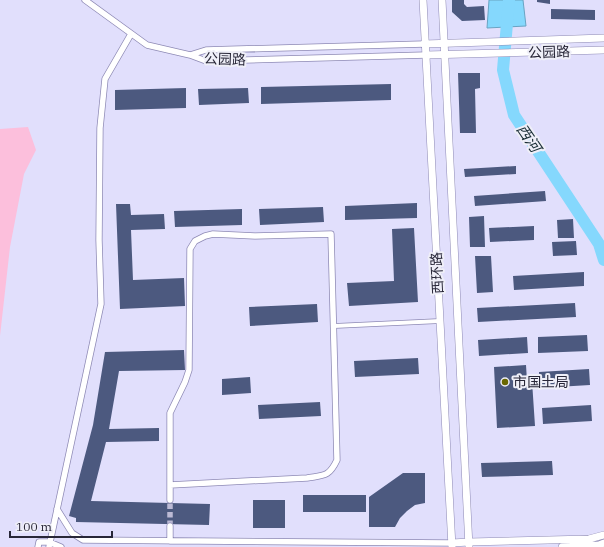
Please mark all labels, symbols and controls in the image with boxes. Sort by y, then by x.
street label: 公园路 [528,42,570,62]
street label: 公园路 [204,49,246,69]
water label: 西河 [513,120,547,158]
street label: 西环路 [427,252,447,294]
place label: 市国土局 [513,373,569,391]
marker: 市国土局 [500,377,510,387]
scale bar [10,513,112,539]
text: 100 m [16,519,52,534]

